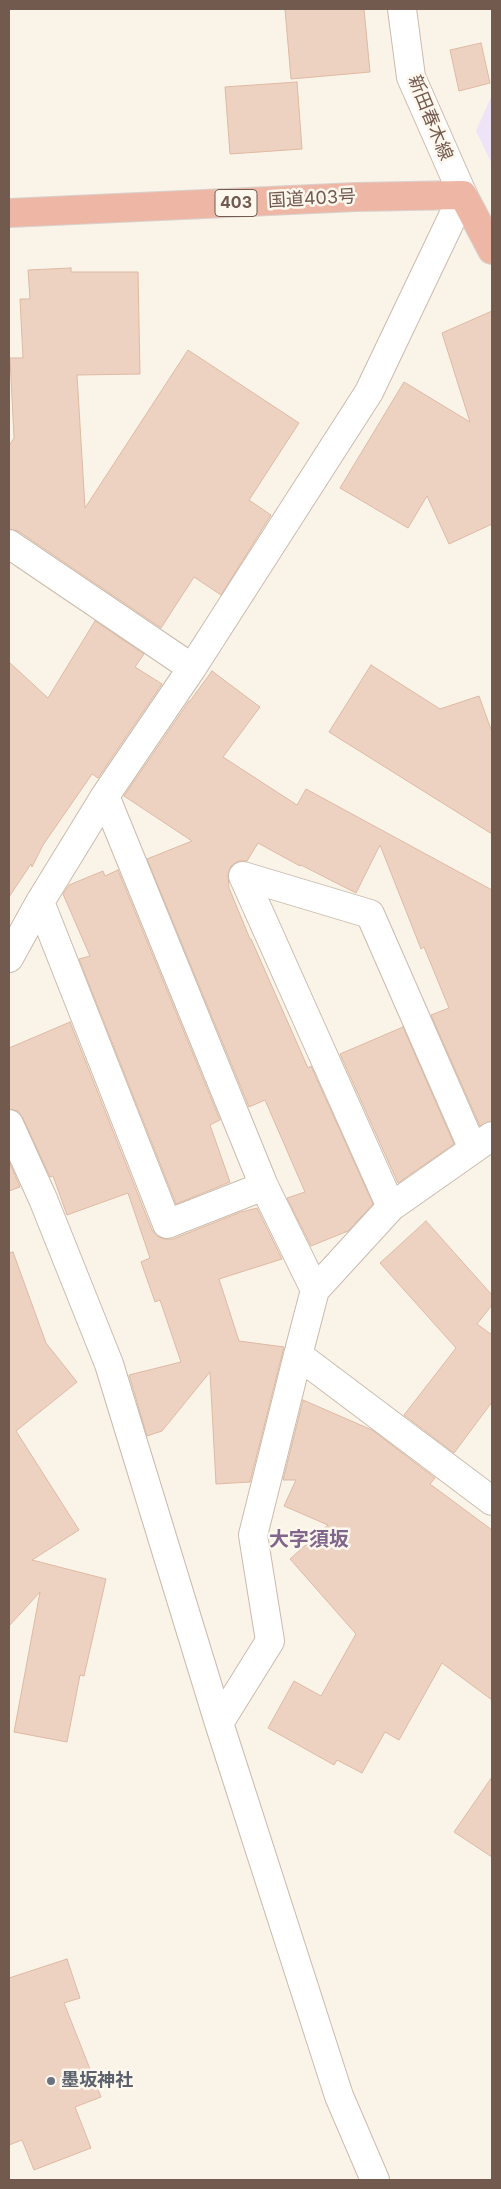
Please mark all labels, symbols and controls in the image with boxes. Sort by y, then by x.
street label: 新田春木線 [403,72,457,164]
street label: 国道403号 [267,186,357,212]
road number: 403 [215,190,257,217]
district label: 大字須坂 [269,1528,349,1552]
place label: 墨坂神社 [61,2070,133,2092]
marker: 墨坂神社 [45,2075,57,2087]

